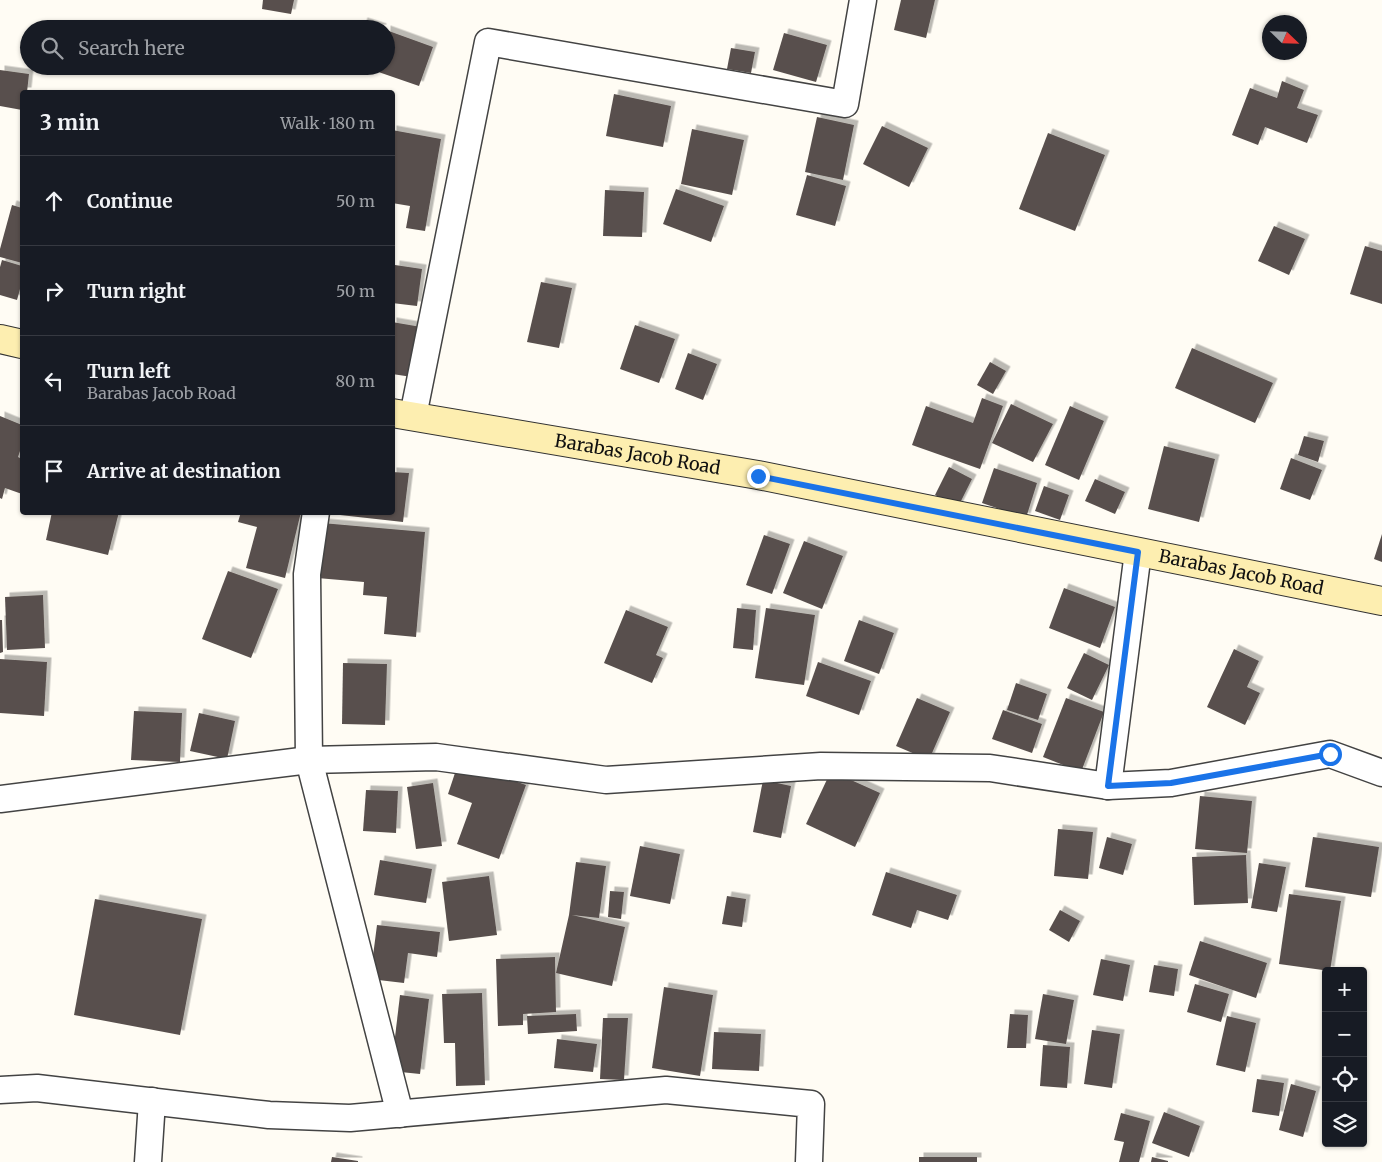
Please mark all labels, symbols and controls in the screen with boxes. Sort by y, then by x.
north arrow [1262,15,1307,60]
search box [20,20,395,75]
icon: search [38,34,66,62]
text: Search here [78,36,185,60]
text: 3 min [40,109,99,136]
text: Walk · 180 m [280,113,375,133]
icon: ahead [40,187,68,215]
text: Continue [87,189,173,213]
text: 50 m [336,191,375,211]
icon: right [40,277,68,305]
text: Turn right [87,279,186,303]
text: 50 m [336,281,375,301]
text: Turn left [87,359,171,383]
icon: left [40,367,68,395]
text: 80 m [336,371,375,391]
text: Barabas Jacob Road [87,383,236,403]
street label: Barabas Jacob Road [553,429,722,479]
icon: arrive [40,457,68,485]
text: Arrive at destination [87,459,281,483]
route end [747,465,770,488]
street label: Barabas Jacob Road [1157,544,1326,600]
route start [1319,743,1342,766]
map controls [1322,967,1367,1147]
button: + [1322,967,1367,1012]
button: − [1322,1012,1367,1057]
button: locate [1322,1057,1367,1102]
button: layers [1322,1102,1367,1147]

